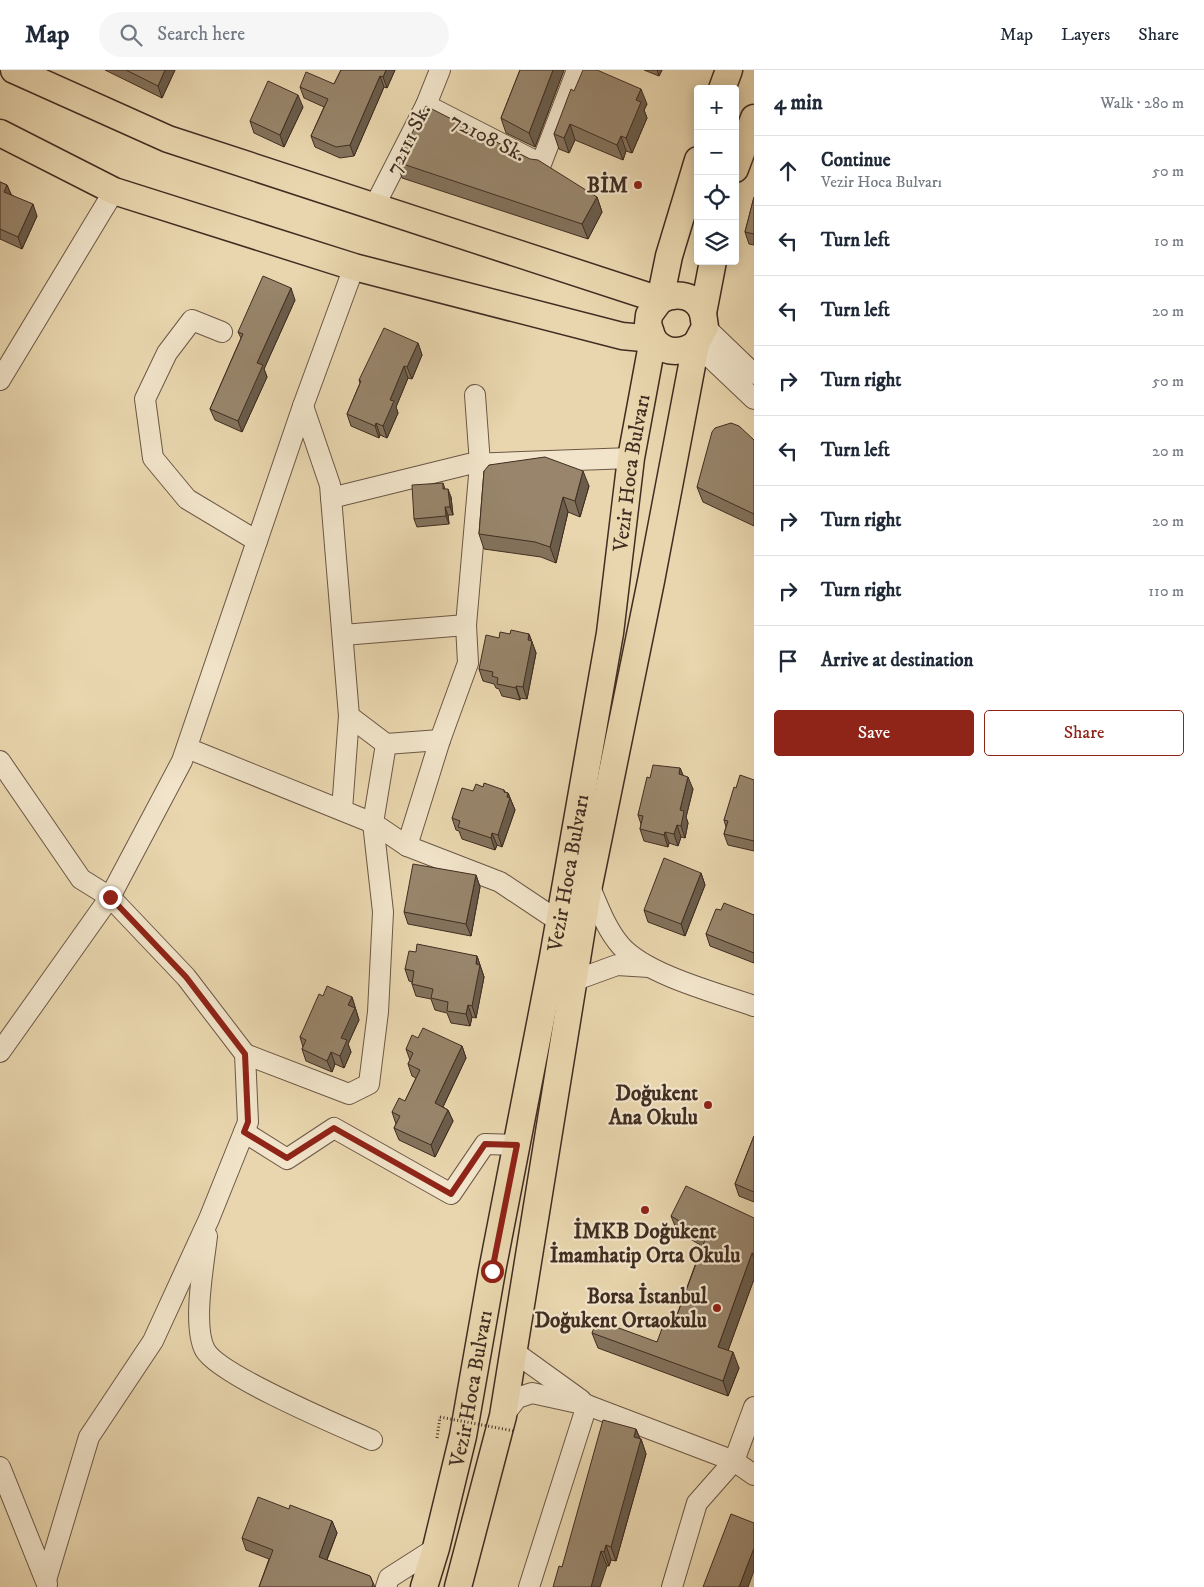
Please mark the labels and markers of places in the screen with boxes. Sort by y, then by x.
place label: BİM [587,171,628,199]
marker: BİM [632,179,644,191]
place label: Doğukent Ana Okulu [608,1081,698,1131]
marker: Doğukent Ana Okulu [702,1099,714,1111]
marker: İMKB Doğukent İmamhatip Orta Okulu [639,1204,651,1216]
place label: İMKB Doğukent İmamhatip Orta Okulu [550,1217,740,1269]
place label: Borsa İstanbul Doğukent Ortaokulu [534,1282,708,1334]
marker: Borsa İstanbul Doğukent Ortaokulu [711,1302,723,1314]

